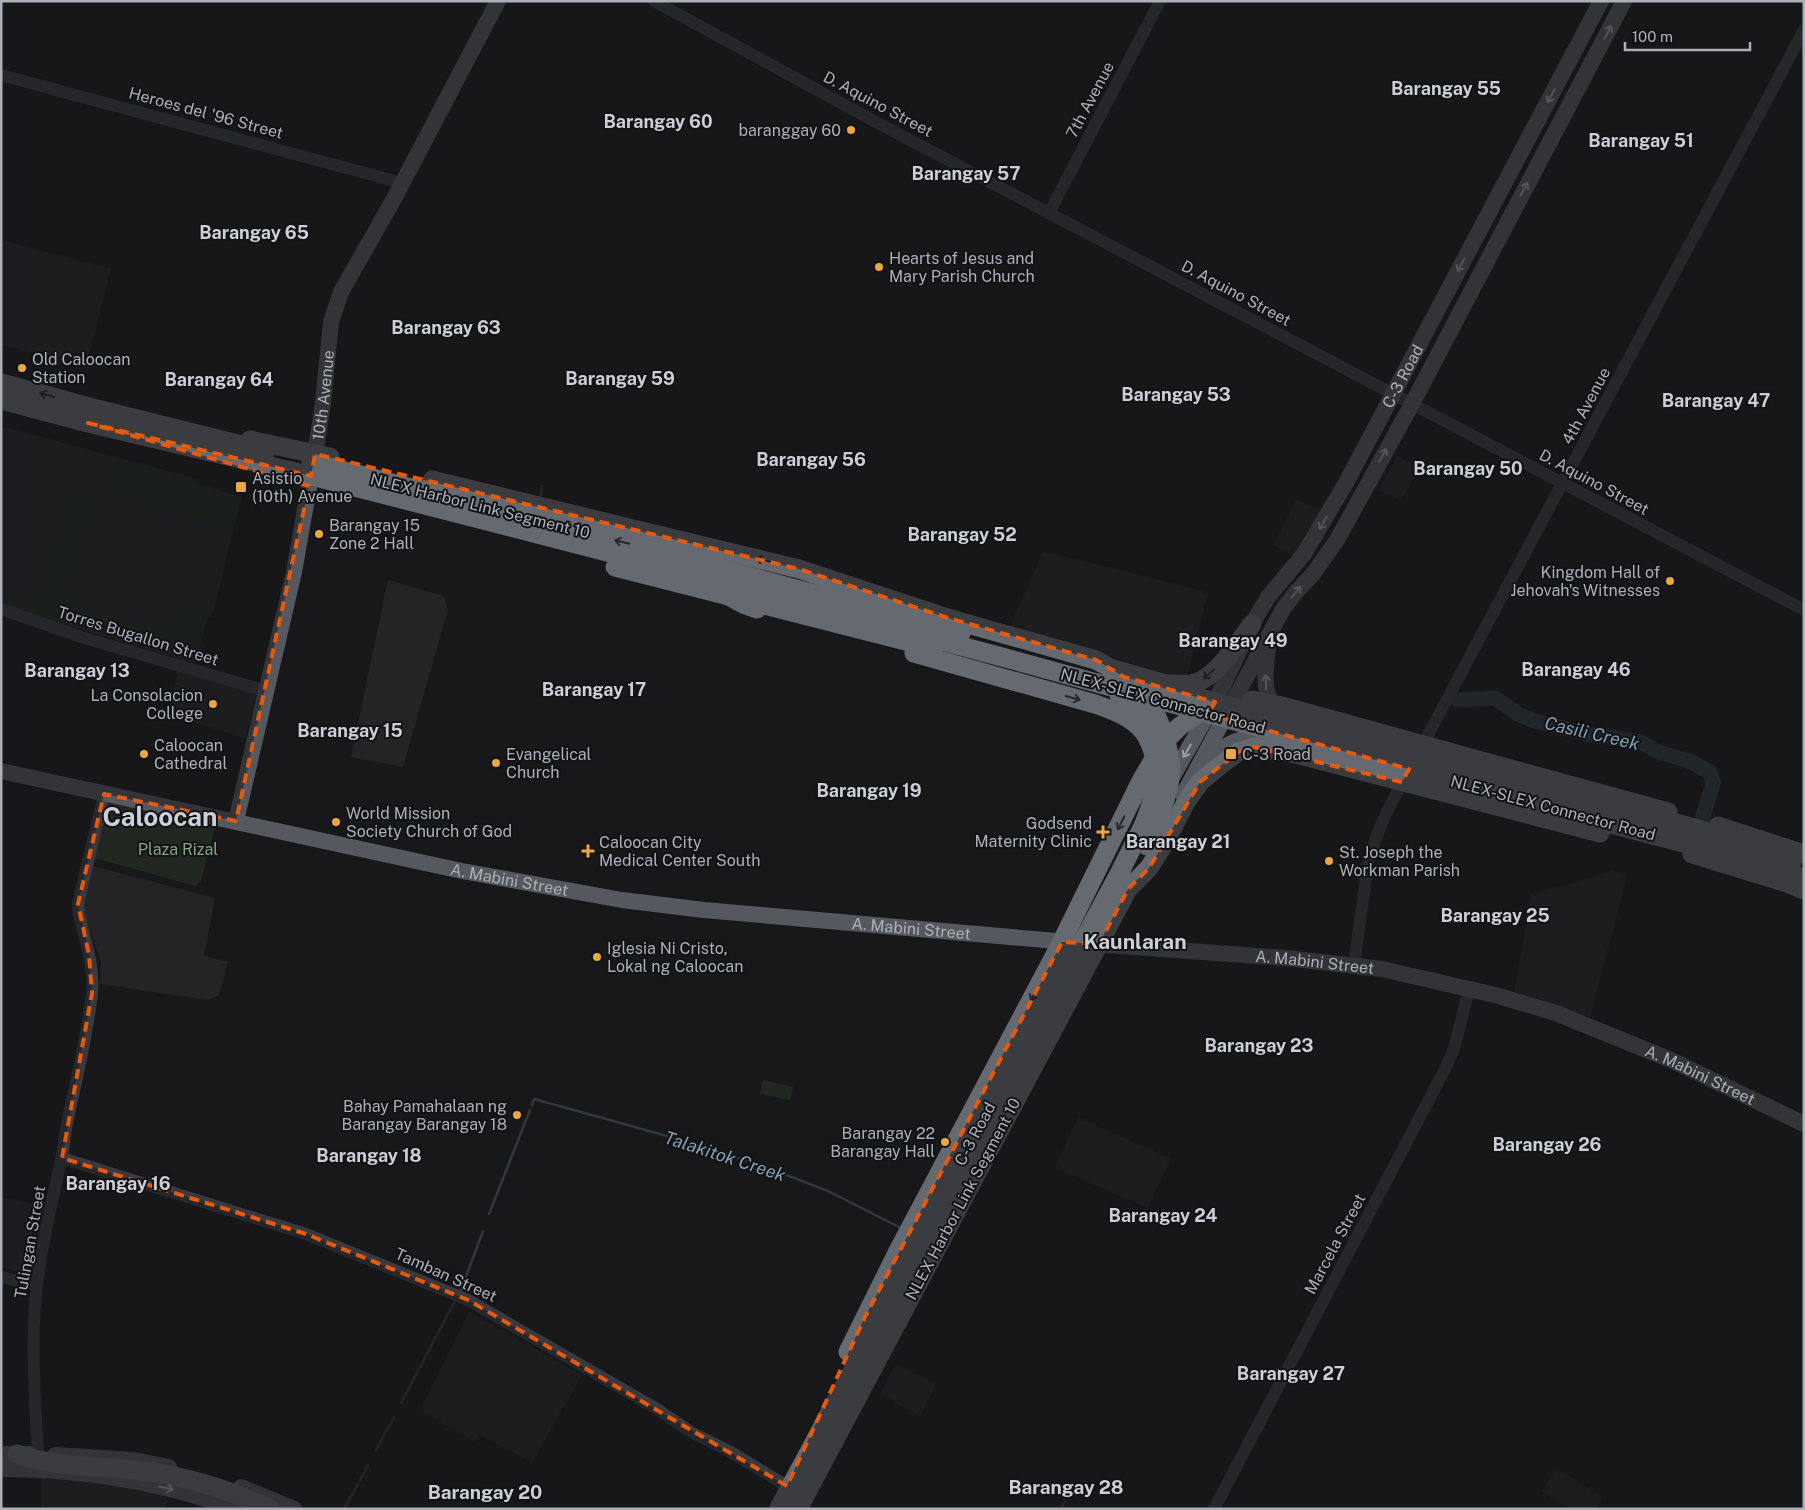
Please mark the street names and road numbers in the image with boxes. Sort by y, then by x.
street label: 7th Avenue [1062,58,1118,142]
street label: D. Aquino Street [820,67,936,141]
street label: Heroes del '96 Street [127,83,285,143]
street label: D. Aquino Street [1178,256,1294,330]
street label: C-3 Road [1378,341,1427,411]
street label: 10th Avenue [308,349,338,441]
street label: 4th Avenue [1558,364,1614,448]
street label: D. Aquino Street [1536,445,1652,519]
street label: NLEX Harbor Link Segment 10 [368,469,592,543]
street label: Torres Bugallon Street [55,602,221,670]
street label: NLEX-SLEX Connector Road [1058,664,1268,738]
street label: NLEX-SLEX Connector Road [1448,771,1658,845]
street label: A. Mabini Street [449,859,570,900]
street label: A. Mabini Street [851,914,972,943]
street label: A. Mabini Street [1255,946,1375,978]
street label: A. Mabini Street [1642,1041,1758,1109]
street label: NLEX Harbor Link Segment 10 [902,1095,1024,1303]
street label: C-3 Road [950,1099,1000,1169]
street label: Tulingan Street [11,1184,49,1300]
street label: Marcela Street [1301,1191,1369,1297]
street label: Tamban Street [392,1244,500,1306]

